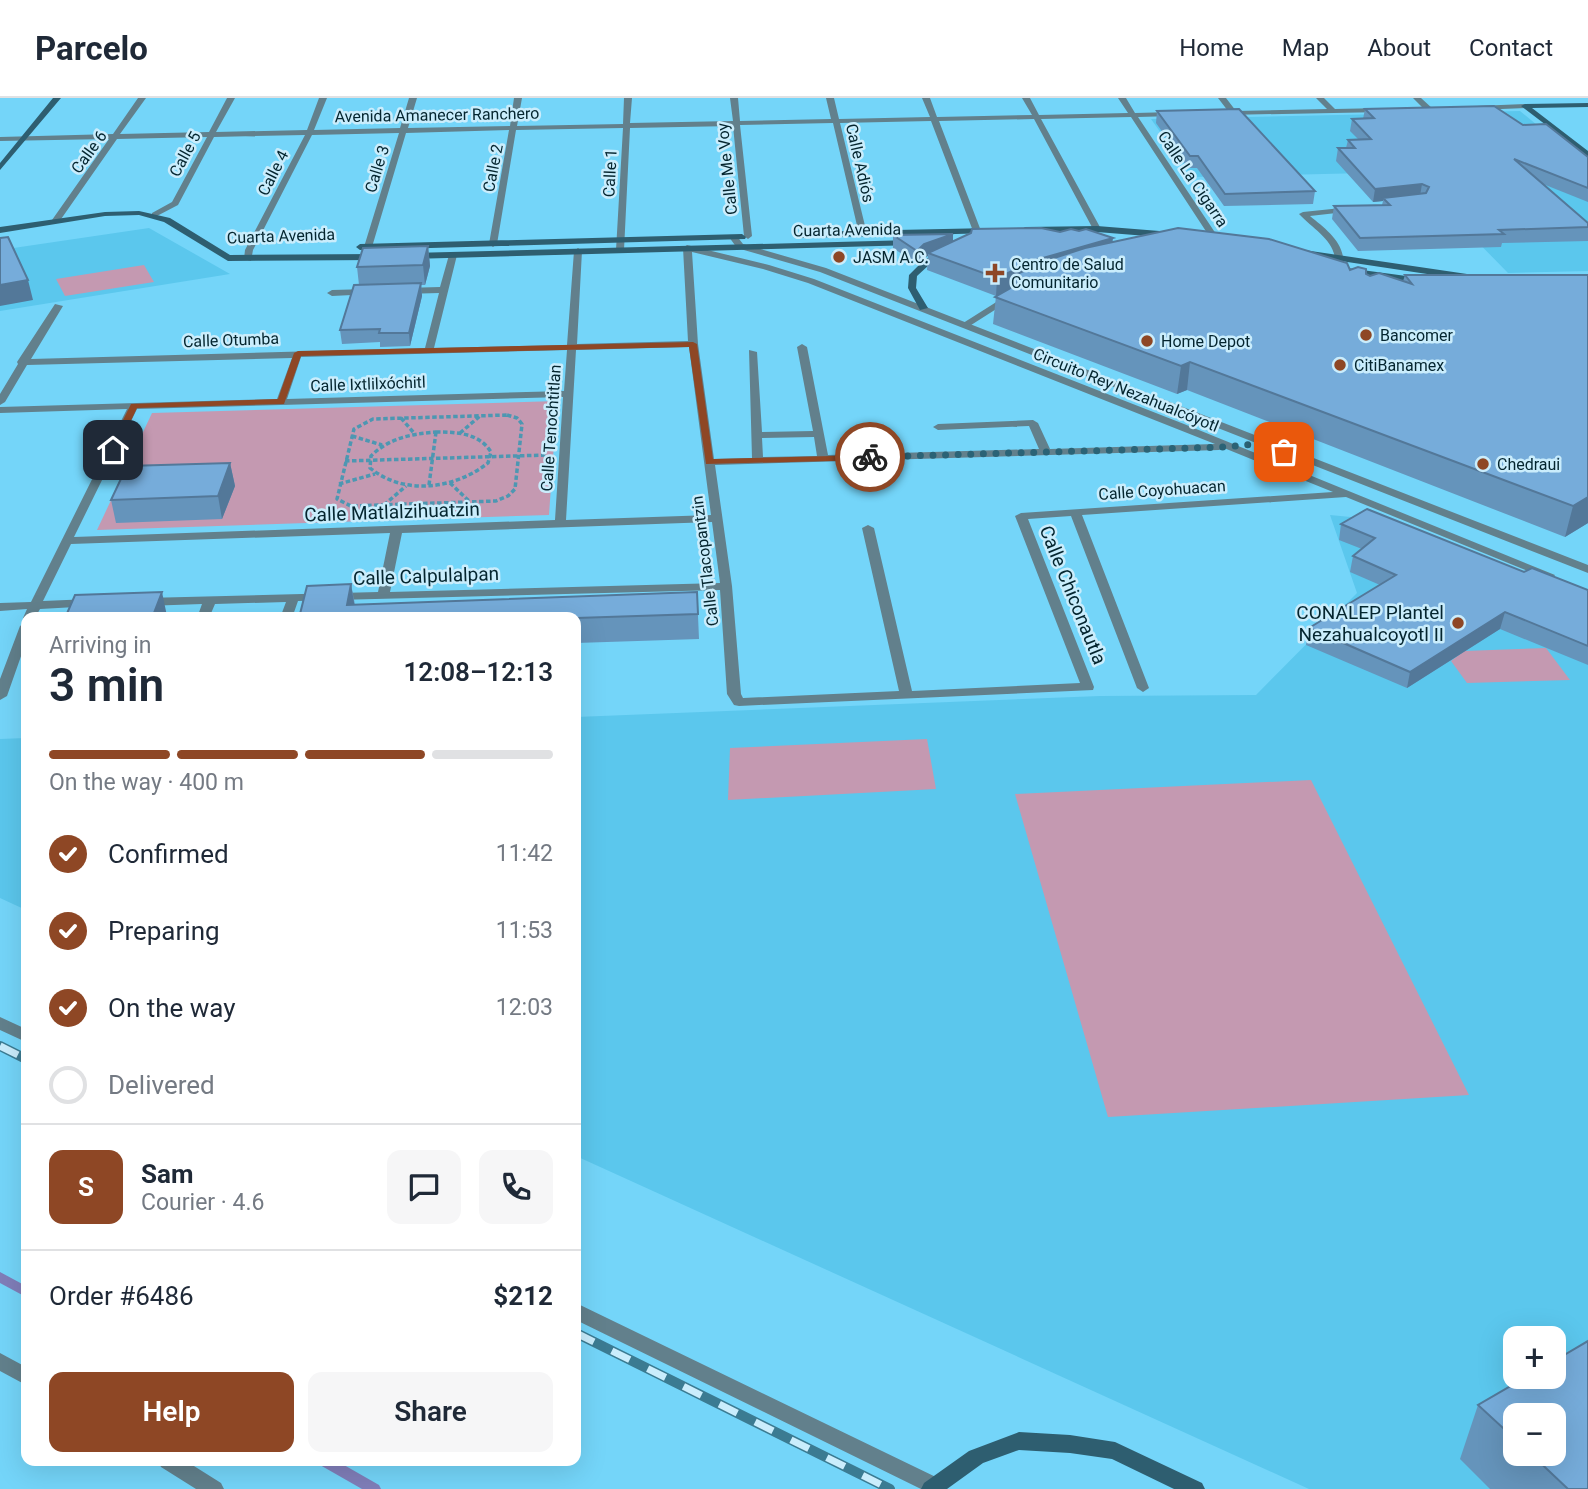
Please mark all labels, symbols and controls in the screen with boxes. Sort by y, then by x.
text: Parcelo [35,29,148,68]
text: Home [1179,34,1244,62]
text: Map [1282,34,1329,62]
text: About [1367,34,1431,62]
text: Contact [1469,34,1553,62]
street label: Avenida Amanecer Ranchero [334,104,540,126]
street label: Calle Me Voy [713,122,741,216]
street label: Calle Adiós [842,122,878,204]
street label: Calle 6 [67,127,111,177]
street label: Calle La Cigarra [1154,127,1232,231]
street label: Calle 5 [165,128,205,180]
street label: Calle 2 [479,142,507,194]
street label: Calle 3 [361,143,393,195]
street label: Calle 4 [254,147,292,199]
street label: Calle 1 [599,148,621,198]
street label: Cuarta Avenida [793,220,901,240]
street label: Cuarta Avenida [227,225,335,247]
place label: JASM A.C. [853,248,929,267]
marker: JASM A.C. [831,249,847,265]
place label: Centro de Salud Comunitario [1011,255,1124,292]
marker: Centro de Salud Comunitario [985,263,1005,283]
place label: Bancomer [1380,326,1454,345]
marker: Bancomer [1358,327,1374,343]
street label: Calle Otumba [183,329,279,351]
place label: Home Depot [1161,332,1250,351]
marker: Home Depot [1139,333,1155,349]
street label: Circuito Rey Nezahualcóyotl [1030,344,1222,436]
place label: CitiBanamex [1354,356,1444,375]
marker: CitiBanamex [1332,357,1348,373]
street label: Calle Tenochtitlan [537,364,565,492]
street label: Calle Ixtlilxóchitl [310,372,426,396]
pin [83,420,143,480]
courier [835,422,905,492]
pin [1254,422,1314,482]
icon: home [94,431,132,469]
icon: bag [1265,433,1303,471]
icon: bike [851,438,889,476]
place label: Chedraui [1497,455,1560,474]
marker: Chedraui [1475,456,1491,472]
street label: Calle Coyohuacan [1098,476,1226,504]
street label: Calle Tlacopantzin [688,495,722,627]
street label: Calle Matlalzihuatzin [304,497,480,527]
street label: Calle Chiconautla [1035,522,1111,668]
street label: Calle Calpulalpan [353,562,499,590]
place label: CONALEP Plantel Nezahualcoyotl II [1296,601,1444,646]
marker: CONALEP Plantel Nezahualcoyotl II [1450,615,1466,631]
text: Arriving in [49,632,152,659]
text: 12:08–12:13 [403,657,553,687]
text: 3 min [49,658,164,712]
text: On the way · 400 m [49,769,244,796]
icon: check [49,835,87,873]
text: Confirmed [108,839,229,869]
text: 11:42 [496,840,553,867]
icon: check [49,912,87,950]
text: Preparing [108,916,220,946]
text: 11:53 [496,917,553,944]
icon: check [49,989,87,1027]
text: On the way [108,993,236,1023]
text: 12:03 [496,994,553,1021]
text: Delivered [108,1070,215,1100]
button: chat [387,1150,461,1224]
button: phone [479,1150,553,1224]
text: Sam [141,1159,193,1189]
text: S [78,1172,94,1202]
text: Courier · 4.6 [141,1189,264,1216]
text: Order #6486 [49,1281,194,1311]
text: $212 [493,1281,553,1311]
map controls [1503,1326,1566,1466]
button: + [1503,1326,1566,1389]
button: Help [49,1372,294,1452]
button: Share [308,1372,553,1452]
button: − [1503,1403,1566,1466]

